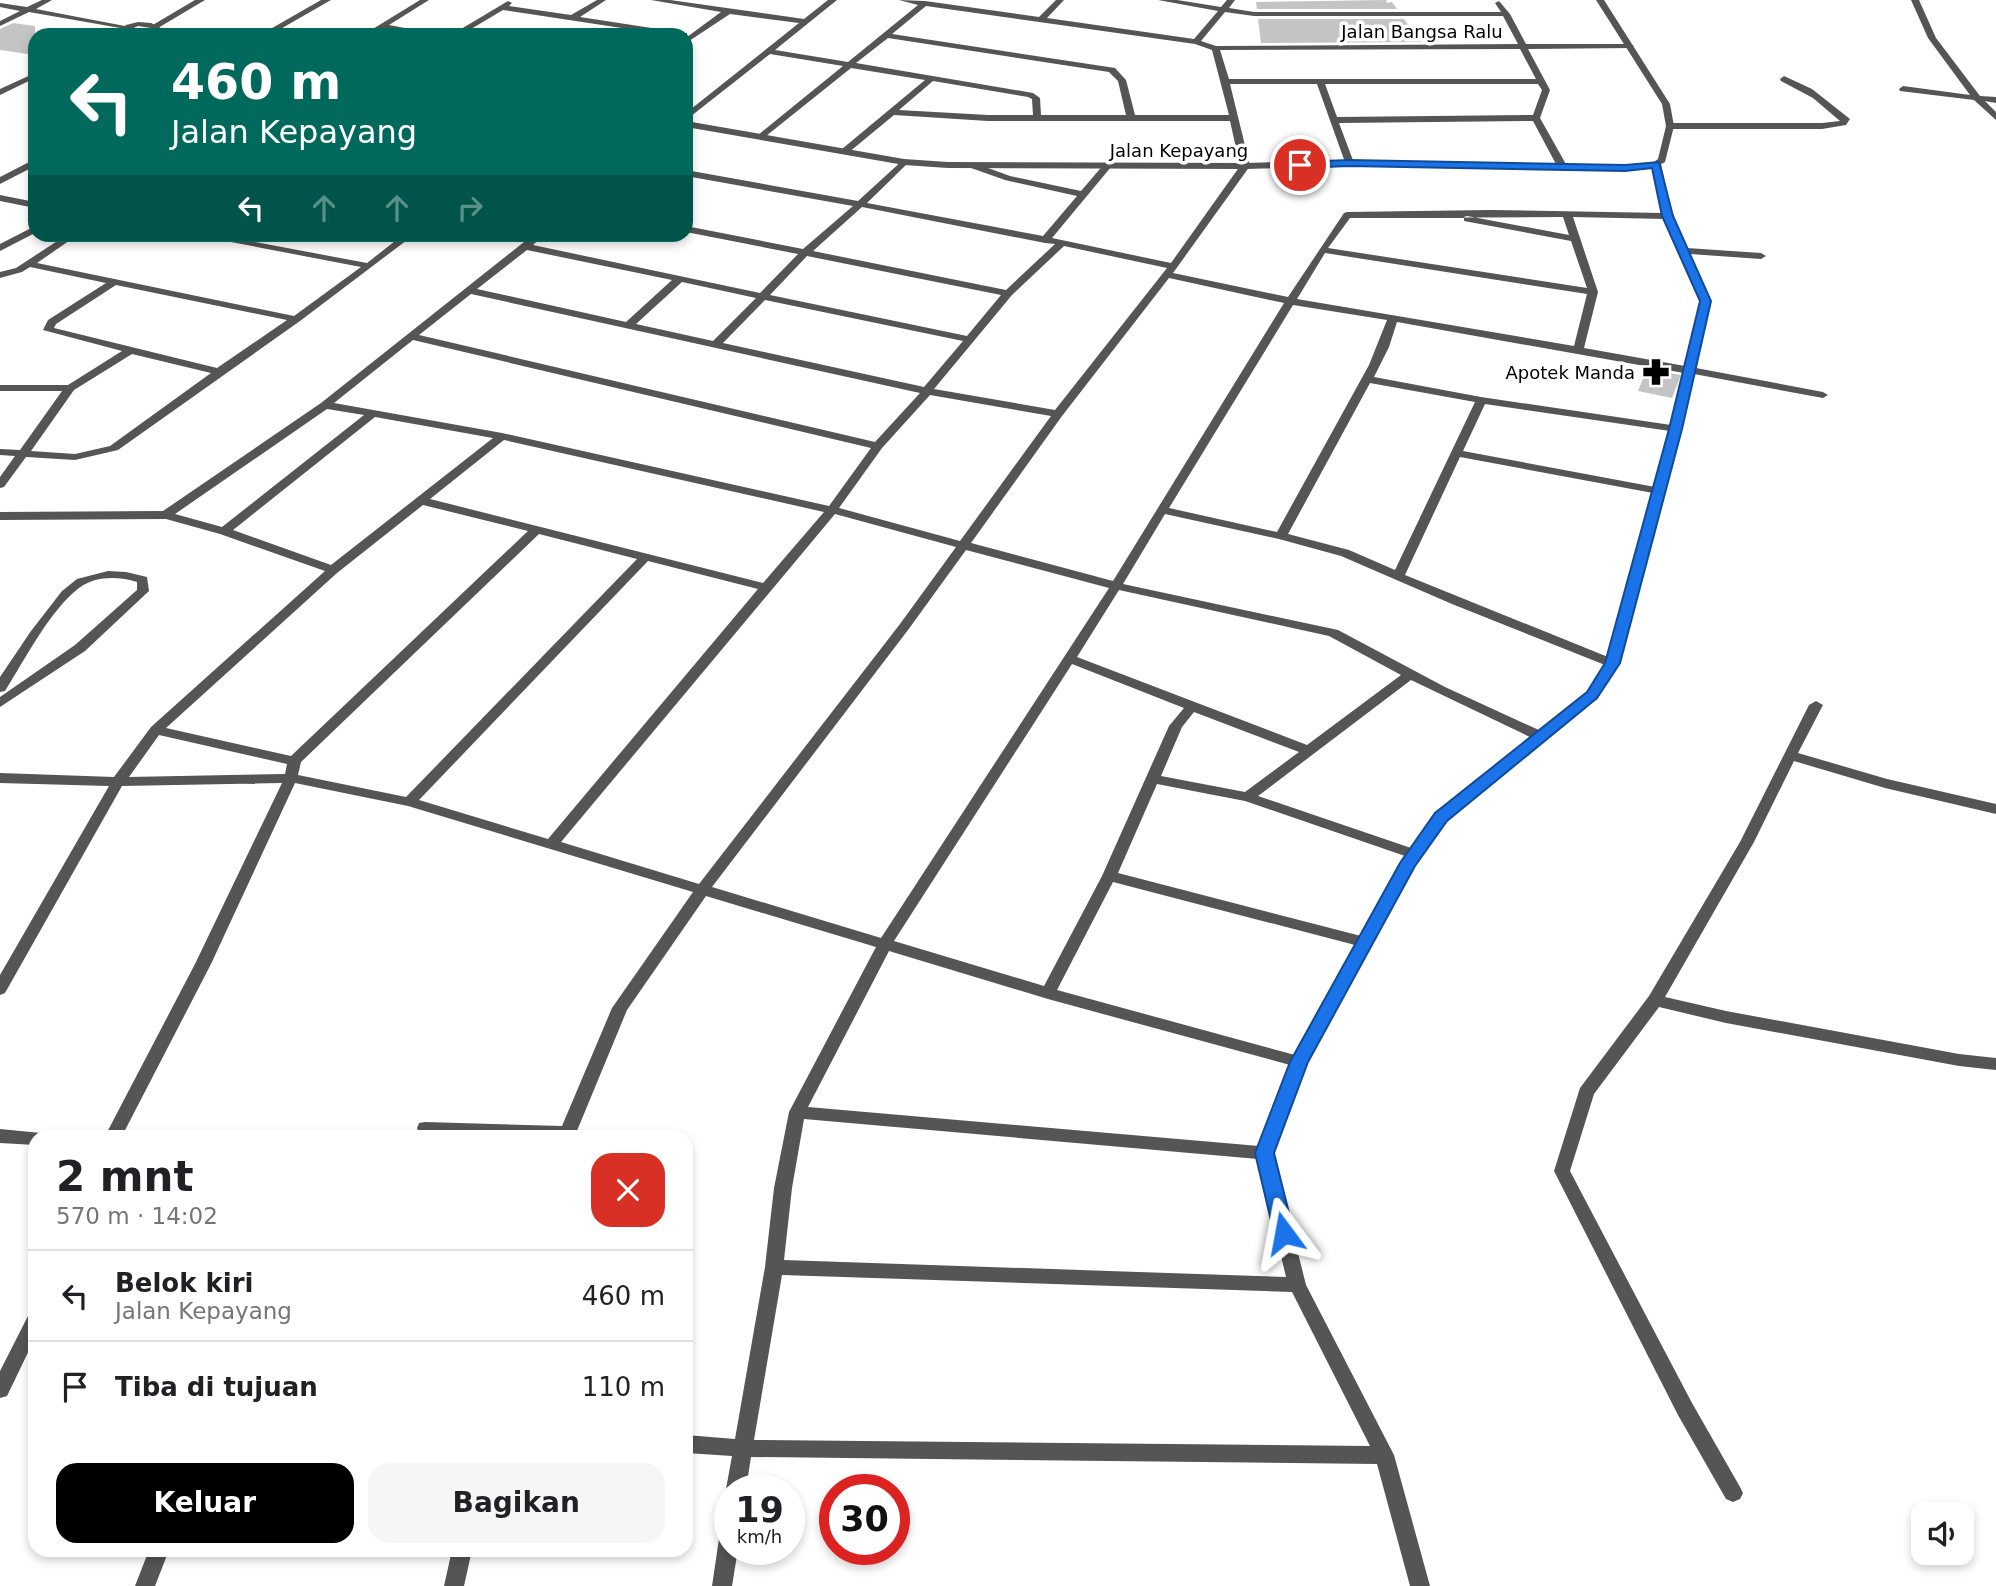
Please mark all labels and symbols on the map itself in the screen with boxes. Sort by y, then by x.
street label: Jalan Bangsa Ralu [1340,21,1503,42]
pin [1270,135,1330,195]
street label: Jalan Kepayang [1109,140,1248,161]
pharmacy icon: Apotek Manda [1641,357,1671,387]
place label: Apotek Manda [1506,362,1635,383]
position arrow [1247,1196,1321,1270]
speed limit sign: 30 [819,1474,910,1565]

